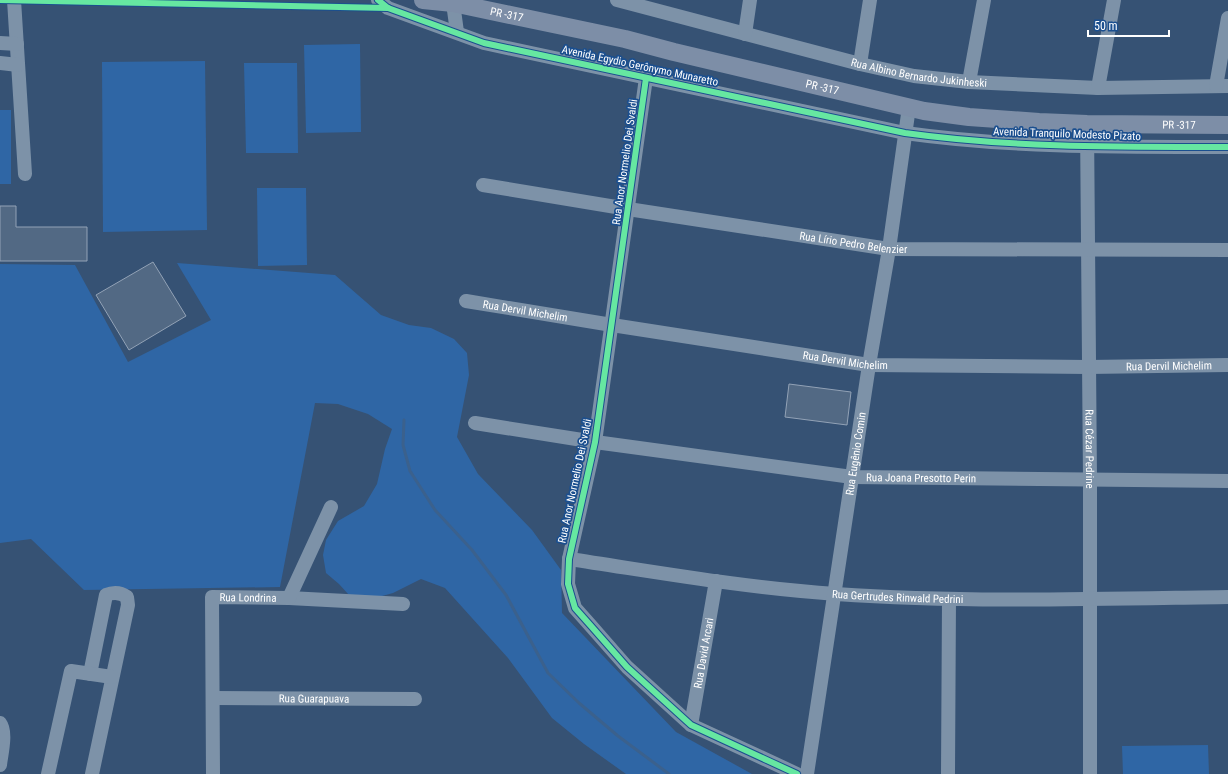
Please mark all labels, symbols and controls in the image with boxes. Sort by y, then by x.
street label: PR -317 [489,4,524,24]
scale bar [1088,12,1169,38]
text: 50 m [1094,19,1118,33]
street label: Avenida Egydio Gerônymo Munaretto [561,43,720,89]
street label: Rua Albino Bernardo Jukinheski [850,55,987,89]
street label: PR -317 [805,77,840,97]
street label: Rua Anor Normelio Dei Svaldi [610,98,640,226]
street label: PR -317 [1162,118,1196,131]
street label: Avenida Tranquilo Modesto Pizato [993,125,1142,143]
street label: Rua Lírio Pedro Belenzier [799,229,908,256]
street label: Rua Dervil Michelim [482,297,569,324]
street label: Rua Dervil Michelim [802,348,888,372]
street label: Rua Dervil Michelim [1126,359,1212,373]
street label: Rua Cézar Pedrine [1083,409,1097,489]
street label: Rua Eugênio Comin [843,411,868,496]
street label: Rua Anor Normelio Dei Svaldi [555,418,595,544]
street label: Rua Joana Presotto Perin [866,471,976,485]
street label: Rua Gertrudes Rinwald Pedrini [831,587,963,606]
street label: Rua Londrina [219,591,277,604]
street label: Rua David Arcari [691,617,716,689]
street label: Rua Guarapuava [279,692,349,705]

